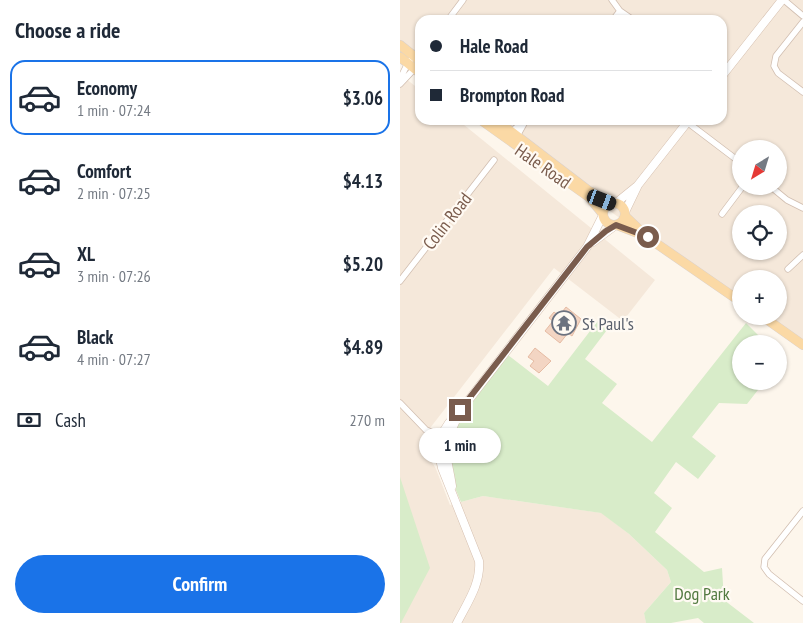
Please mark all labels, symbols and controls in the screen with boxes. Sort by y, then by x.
text: Choose a ride [15,16,120,44]
text: Hale Road [460,34,528,58]
icon: car [17,75,62,120]
text: Economy [77,76,137,100]
text: Brompton Road [460,83,564,107]
text: $3.06 [343,86,383,110]
text: 1 min · 07:24 [77,100,151,120]
street label: Hale Road [511,139,575,193]
north arrow [732,140,788,195]
map controls [732,140,787,390]
icon: car [17,158,62,203]
text: Comfort [77,159,131,183]
text: $4.13 [343,169,383,193]
text: 2 min · 07:25 [77,183,151,203]
street label: Colin Road [418,188,476,254]
car [585,188,618,212]
button: locate [732,205,787,260]
route start [637,226,659,248]
icon: car [17,241,62,286]
text: XL [77,242,95,266]
text: $5.20 [343,252,383,276]
text: 3 min · 07:26 [77,266,151,286]
button: + [732,270,787,325]
temple icon: St Paul's [551,310,577,336]
place label: St Paul's [582,312,634,335]
icon: car [17,324,62,369]
text: Black [77,325,113,349]
text: $4.89 [343,335,383,359]
button: − [732,335,787,390]
text: 4 min · 07:27 [77,349,151,369]
route end [449,399,471,421]
icon: cash [15,406,43,434]
text: Cash [55,408,86,432]
text: 270 m [350,410,385,430]
callout: 1 min [419,428,501,462]
text: 1 min [444,435,476,455]
button: Confirm [15,555,385,613]
park label: Dog Park [674,582,730,605]

